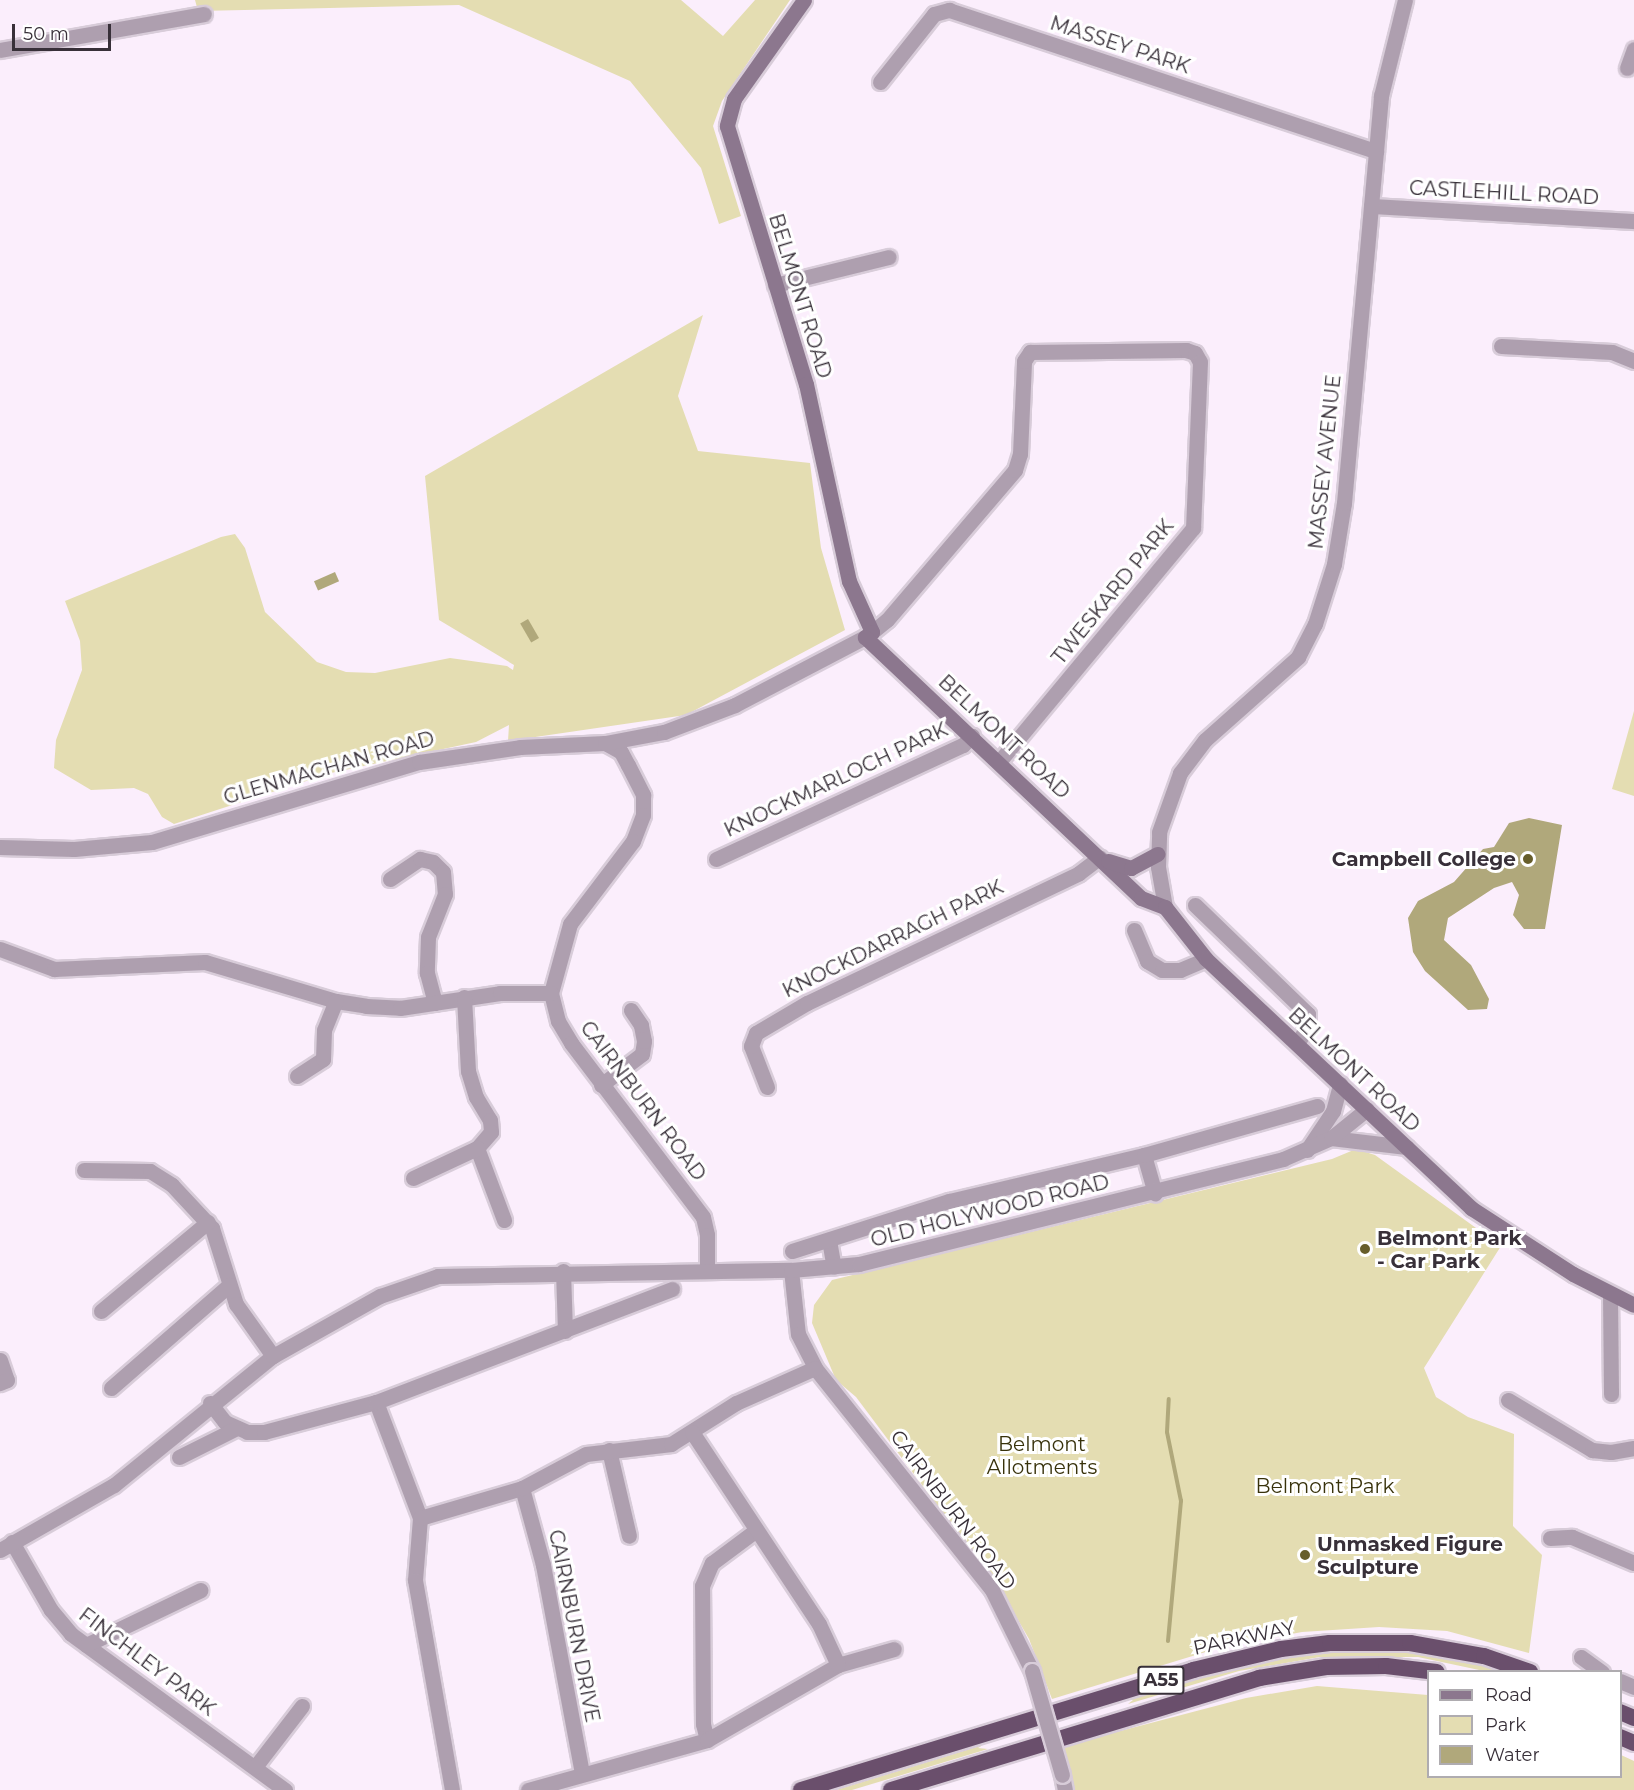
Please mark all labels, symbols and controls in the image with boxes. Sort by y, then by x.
street label: MASSEY PARK [1047,11,1193,79]
scale bar [15,12,114,50]
text: 50 m [23,23,69,45]
street label: CASTLEHILL ROAD [1409,176,1599,210]
street label: BELMONT ROAD [764,211,836,381]
street label: MASSEY AVENUE [1304,374,1346,550]
street label: TWESKARD PARK [1047,515,1179,669]
street label: BELMONT ROAD [933,670,1075,804]
street label: KNOCKMARLOCH PARK [720,718,952,842]
street label: GLENMACHAN ROAD [221,726,437,810]
place label: Campbell College [1332,847,1516,871]
marker: Campbell College [1521,852,1535,866]
street label: KNOCKDARRAGH PARK [779,875,1007,1003]
street label: BELMONT ROAD [1283,1003,1425,1137]
street label: CAIRNBURN ROAD [575,1016,711,1186]
street label: OLD HOLYWOOD ROAD [868,1170,1112,1252]
place label: Belmont Park - Car Park [1377,1226,1522,1273]
marker: Belmont Park - Car Park [1358,1242,1372,1256]
street label: CAIRNBURN ROAD [885,1425,1021,1595]
park label: Belmont Allotments [987,1433,1097,1480]
park label: Belmont Park [1256,1474,1394,1498]
street label: CAIRNBURN DRIVE [544,1528,604,1724]
place label: Unmasked Figure Sculpture [1317,1532,1503,1579]
marker: Unmasked Figure Sculpture [1298,1548,1312,1562]
street label: FINCHLEY PARK [74,1603,220,1721]
street label: PARKWAY [1191,1616,1297,1660]
road number: A55 [1137,1665,1185,1695]
legend [1427,1670,1622,1778]
text: Road [1485,1684,1532,1706]
text: Park [1485,1714,1526,1736]
text: Water [1485,1744,1540,1766]

